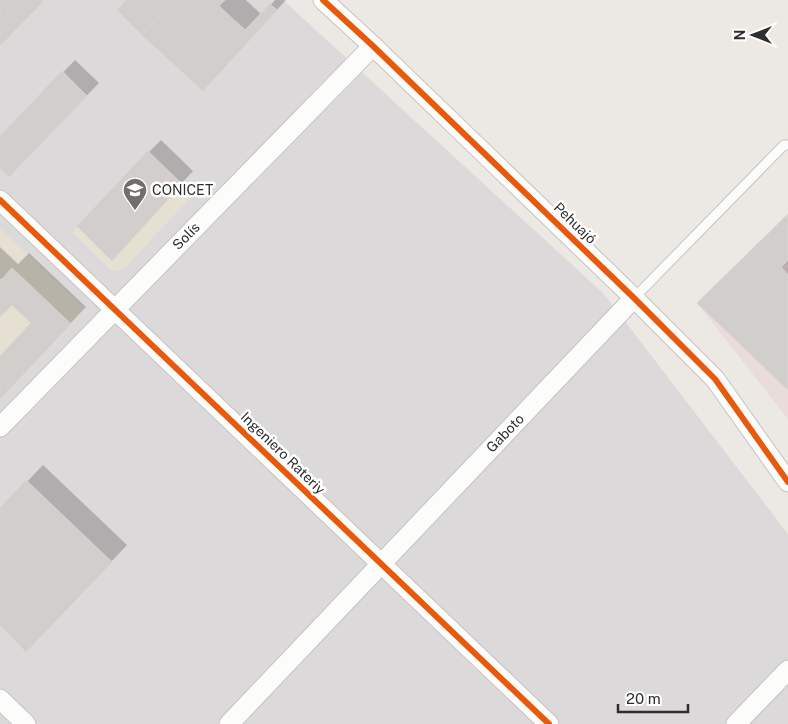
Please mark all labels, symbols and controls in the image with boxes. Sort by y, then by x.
north arrow [728,10,778,60]
text: N [732,30,748,40]
school or university icon: CONICET [122,177,148,211]
place label: CONICET [152,182,213,198]
street label: Pehuajó [551,199,599,247]
street label: Solís [169,219,203,253]
street label: Ingeniero Rateriy [238,409,329,498]
street label: Gaboto [483,410,527,456]
scale bar [618,682,688,714]
text: 20 m [626,690,661,707]

